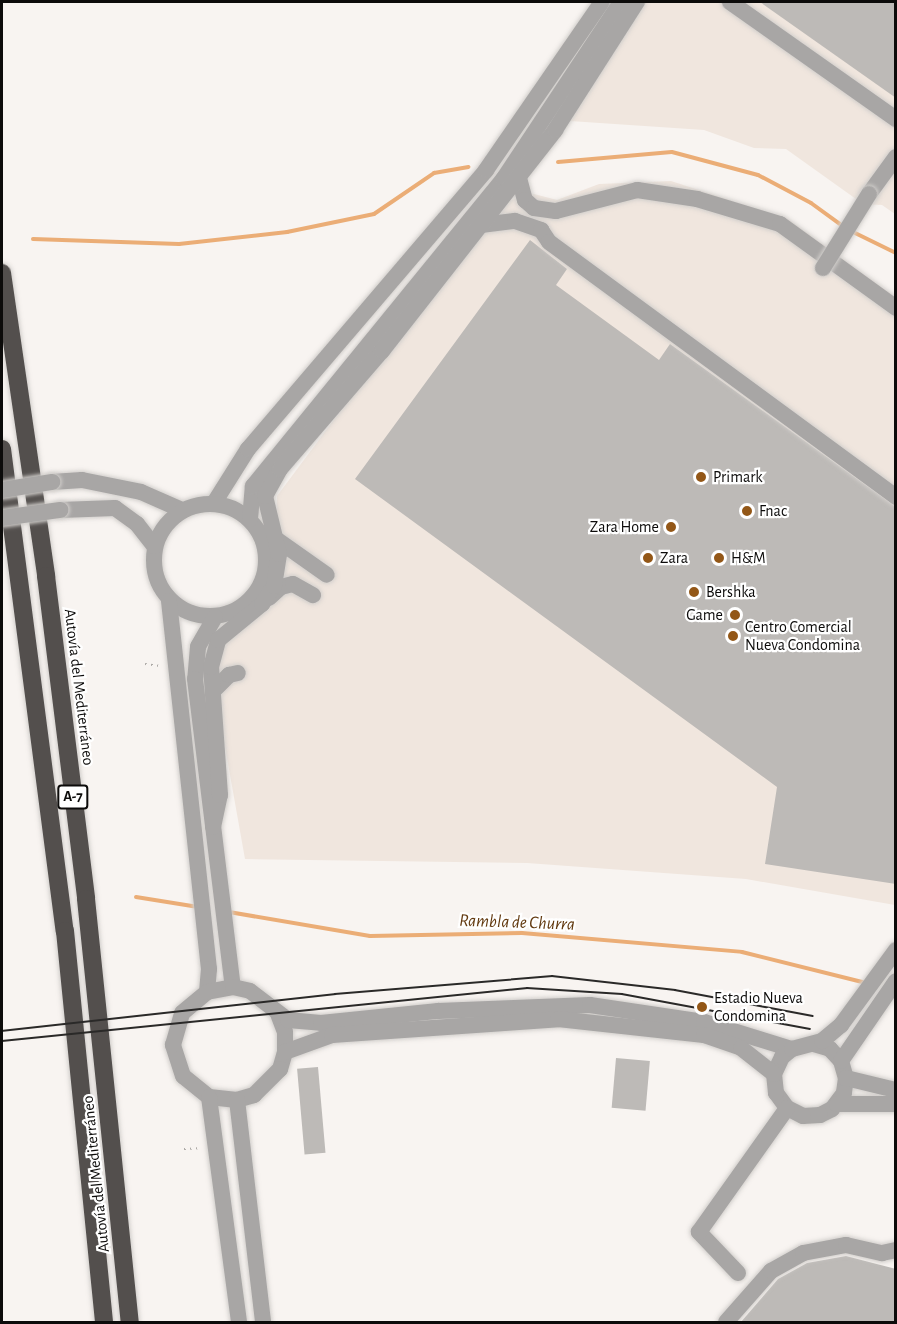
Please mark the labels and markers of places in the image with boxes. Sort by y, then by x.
place label: Primark [713,467,763,487]
marker: Primark [694,470,708,484]
place label: Fnac [759,501,787,521]
marker: Fnac [740,504,754,518]
place label: Zara Home [590,517,659,537]
marker: Zara Home [664,520,678,534]
place label: Zara [660,548,688,568]
place label: H&M [731,548,766,568]
marker: Zara [641,551,655,565]
marker: H&M [712,551,726,565]
place label: Bershka [706,582,756,602]
marker: Bershka [687,585,701,599]
place label: Game [686,605,723,625]
marker: Game [728,608,742,622]
place label: Centro Comercial Nueva Condomina [745,617,860,655]
marker: Centro Comercial Nueva Condomina [726,629,740,643]
place label: Estadio Nueva Condomina [714,988,803,1026]
marker: Estadio Nueva Condomina [695,1000,709,1014]

